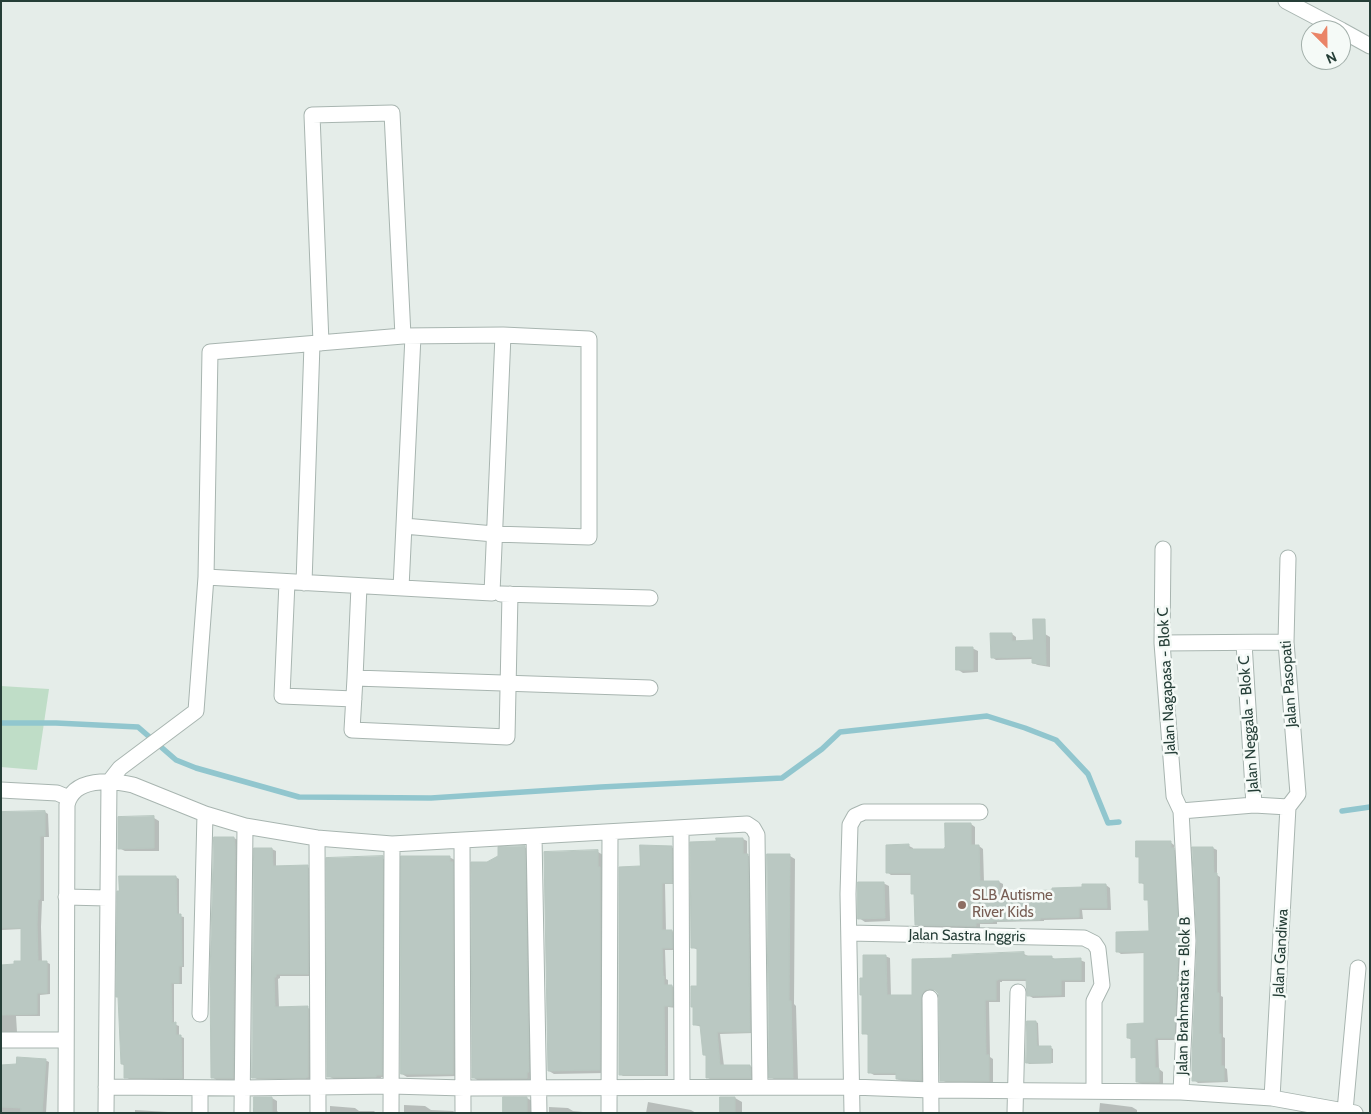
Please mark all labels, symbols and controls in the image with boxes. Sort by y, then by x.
north arrow [1301,20,1351,70]
text: N [1323,48,1340,68]
street label: Jalan Nagapasa - Blok C [1154,607,1180,755]
street label: Jalan Pasopati [1277,640,1301,728]
street label: Jalan Neggala - Blok C [1235,655,1263,793]
place label: SLB Autisme River Kids [972,887,1053,922]
marker: SLB Autisme River Kids [956,899,968,911]
street label: Jalan Gandiwa [1270,908,1292,998]
street label: Jalan Brahmastra - Blok B [1174,917,1194,1075]
street label: Jalan Sastra Inggris [908,926,1026,946]

